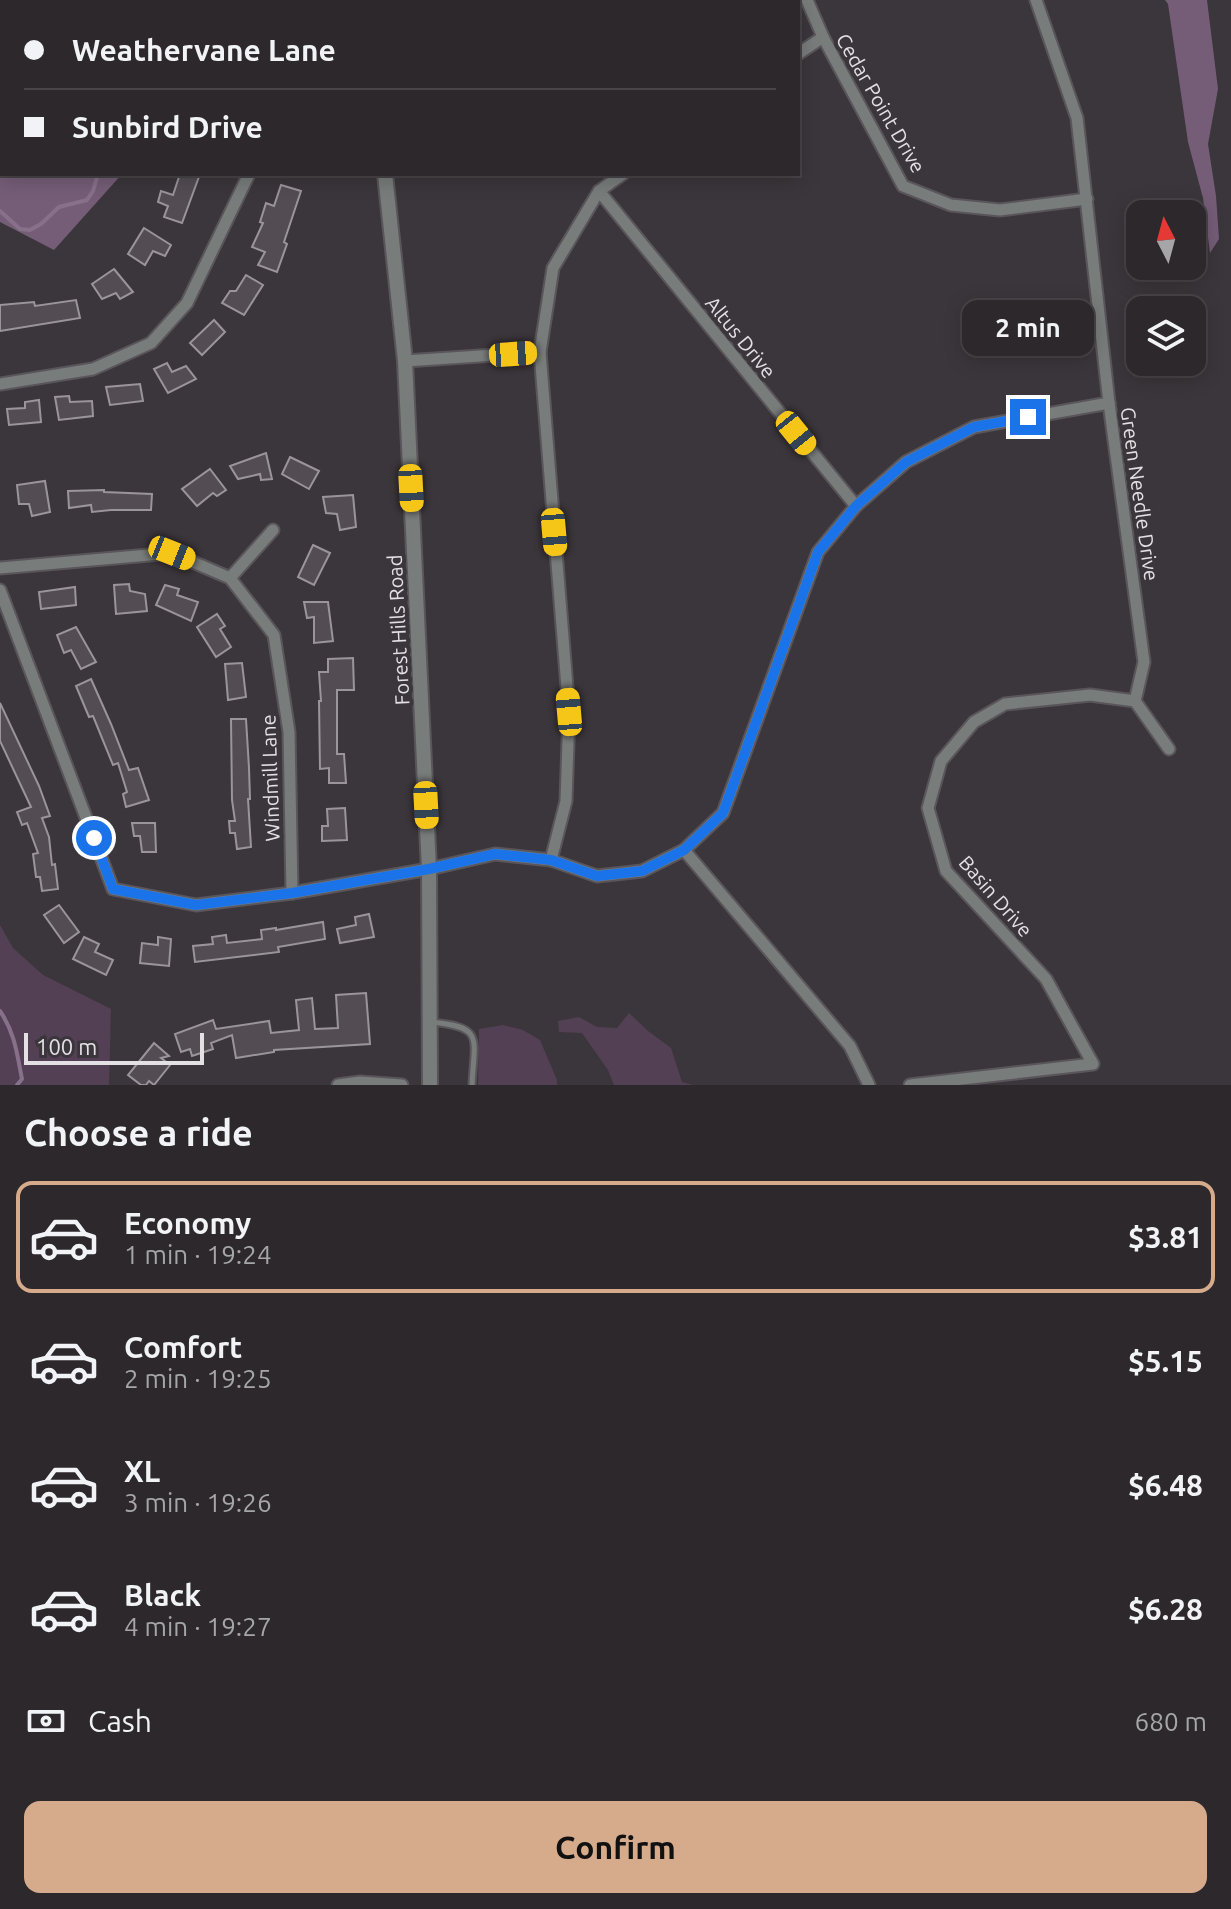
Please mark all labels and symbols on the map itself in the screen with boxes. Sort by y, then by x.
street label: Cedar Point Drive [832,29,930,177]
north arrow [1126,200,1206,280]
street label: Altus Drive [701,292,781,382]
callout: 2 min [962,301,1094,357]
car [488,340,538,368]
route end [1010,399,1046,435]
street label: Green Needle Drive [1116,406,1164,582]
car [772,407,820,459]
car [398,463,424,513]
car [540,507,568,557]
car [145,533,199,573]
street label: Forest Hills Road [383,554,413,706]
car [555,687,583,737]
street label: Windmill Lane [256,714,284,842]
car [413,780,439,830]
route start [76,820,112,856]
street label: Basin Drive [955,851,1037,941]
scale bar [24,1029,204,1065]

